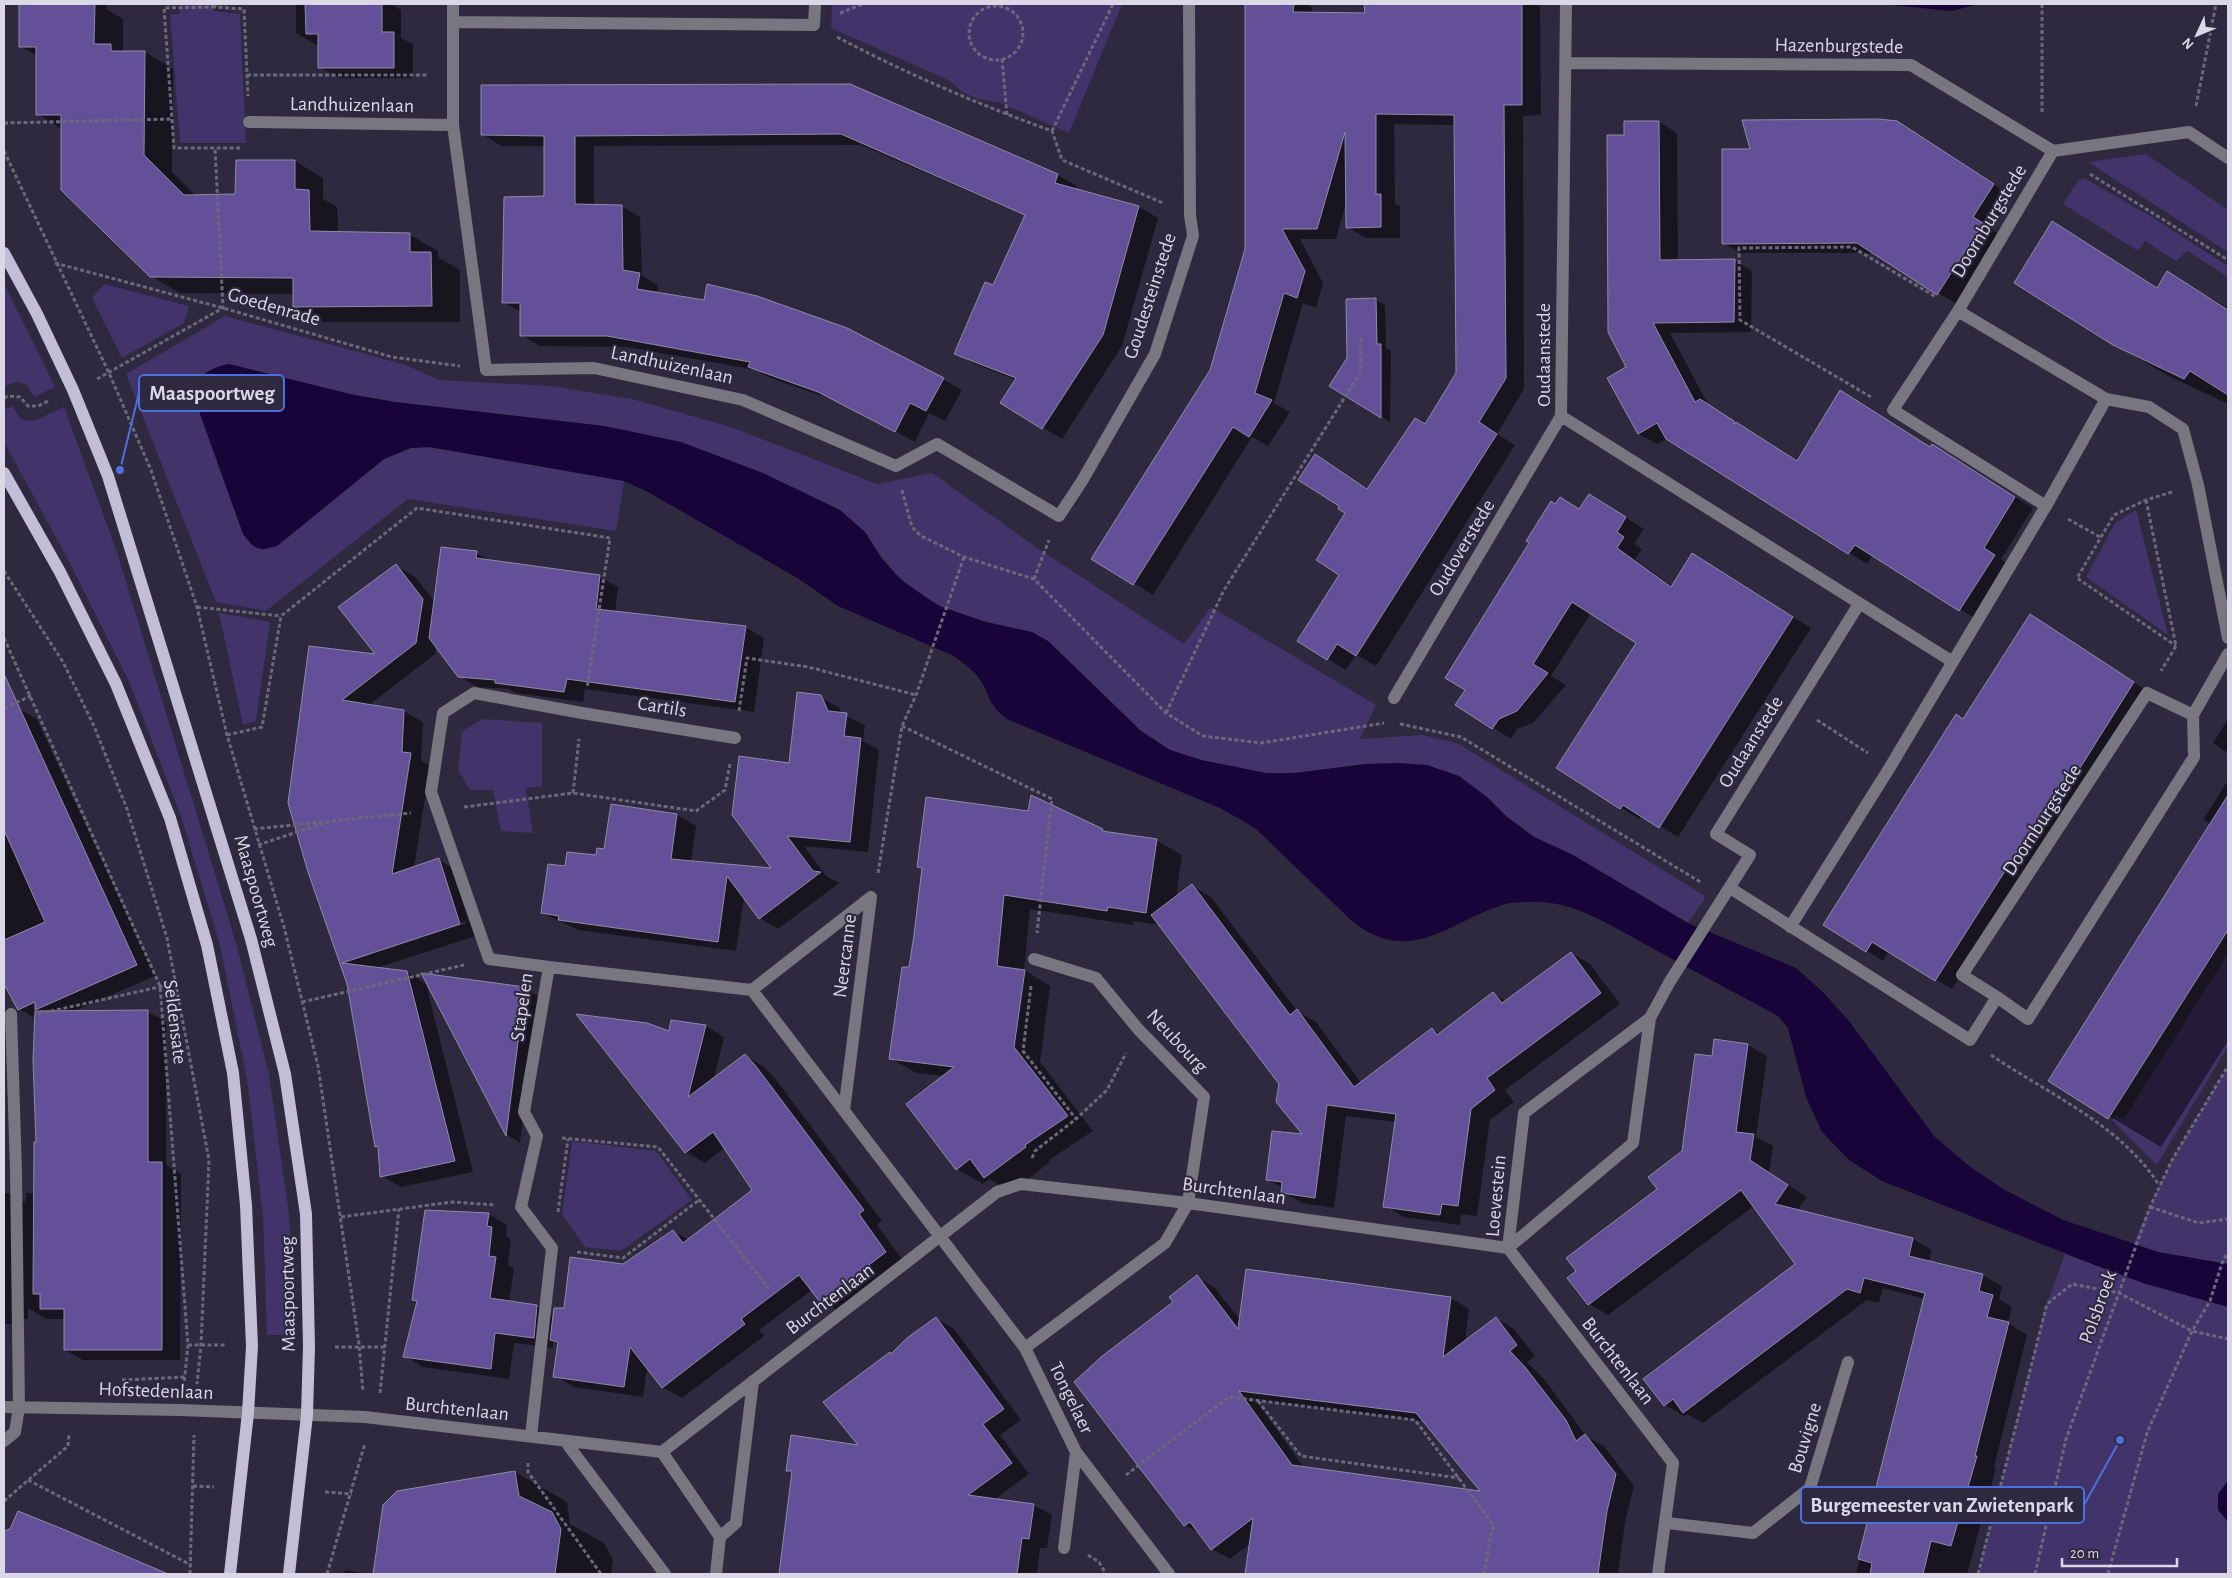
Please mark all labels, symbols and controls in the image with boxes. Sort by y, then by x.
north arrow [2172,10,2222,60]
street label: Hazenburgstede [1774,35,1904,57]
text: N [2180,35,2197,52]
street label: Landhuizenlaan [290,94,414,116]
street label: Doornburgstede [1947,161,2031,281]
street label: Goudesteinstede [1120,230,1180,362]
street label: Goedenrade [225,284,323,330]
street label: Oudaanstede [1534,303,1554,407]
street label: Landhuizenlaan [609,342,735,388]
callout: Maaspoortweg [139,375,284,411]
text: Maaspoortweg [149,383,275,404]
street label: Oudoverstede [1425,496,1499,600]
street label: Cartils [636,693,688,721]
street label: Oudaanstede [1715,693,1787,791]
street label: Doornburgstede [1999,761,2085,879]
street label: Maaspoortweg [230,833,282,950]
street label: Neercanne [830,913,860,999]
street label: Stapelen [507,971,537,1043]
street label: Seldensate [160,979,190,1065]
street label: Neubourg [1143,1005,1211,1077]
street label: Loevestein [1482,1154,1510,1238]
street label: Burchtenlaan [1181,1174,1287,1208]
street label: Maaspoortweg [277,1236,299,1352]
street label: Burchtenlaan [782,1260,878,1338]
street label: Polsbroek [2076,1268,2120,1346]
street label: Burchtenlaan [1578,1314,1658,1408]
street label: Tongelaer [1045,1359,1097,1438]
street label: Hofstedenlaan [98,1379,214,1403]
street label: Burchtenlaan [404,1394,510,1424]
street label: Bouvigne [1785,1400,1825,1476]
callout: Burgemeester van Zwietenpark [1801,1487,2084,1523]
text: Burgemeester van Zwietenpark [1810,1495,2074,1516]
scale bar [2062,1536,2177,1568]
text: 20 m [2070,1546,2099,1561]

